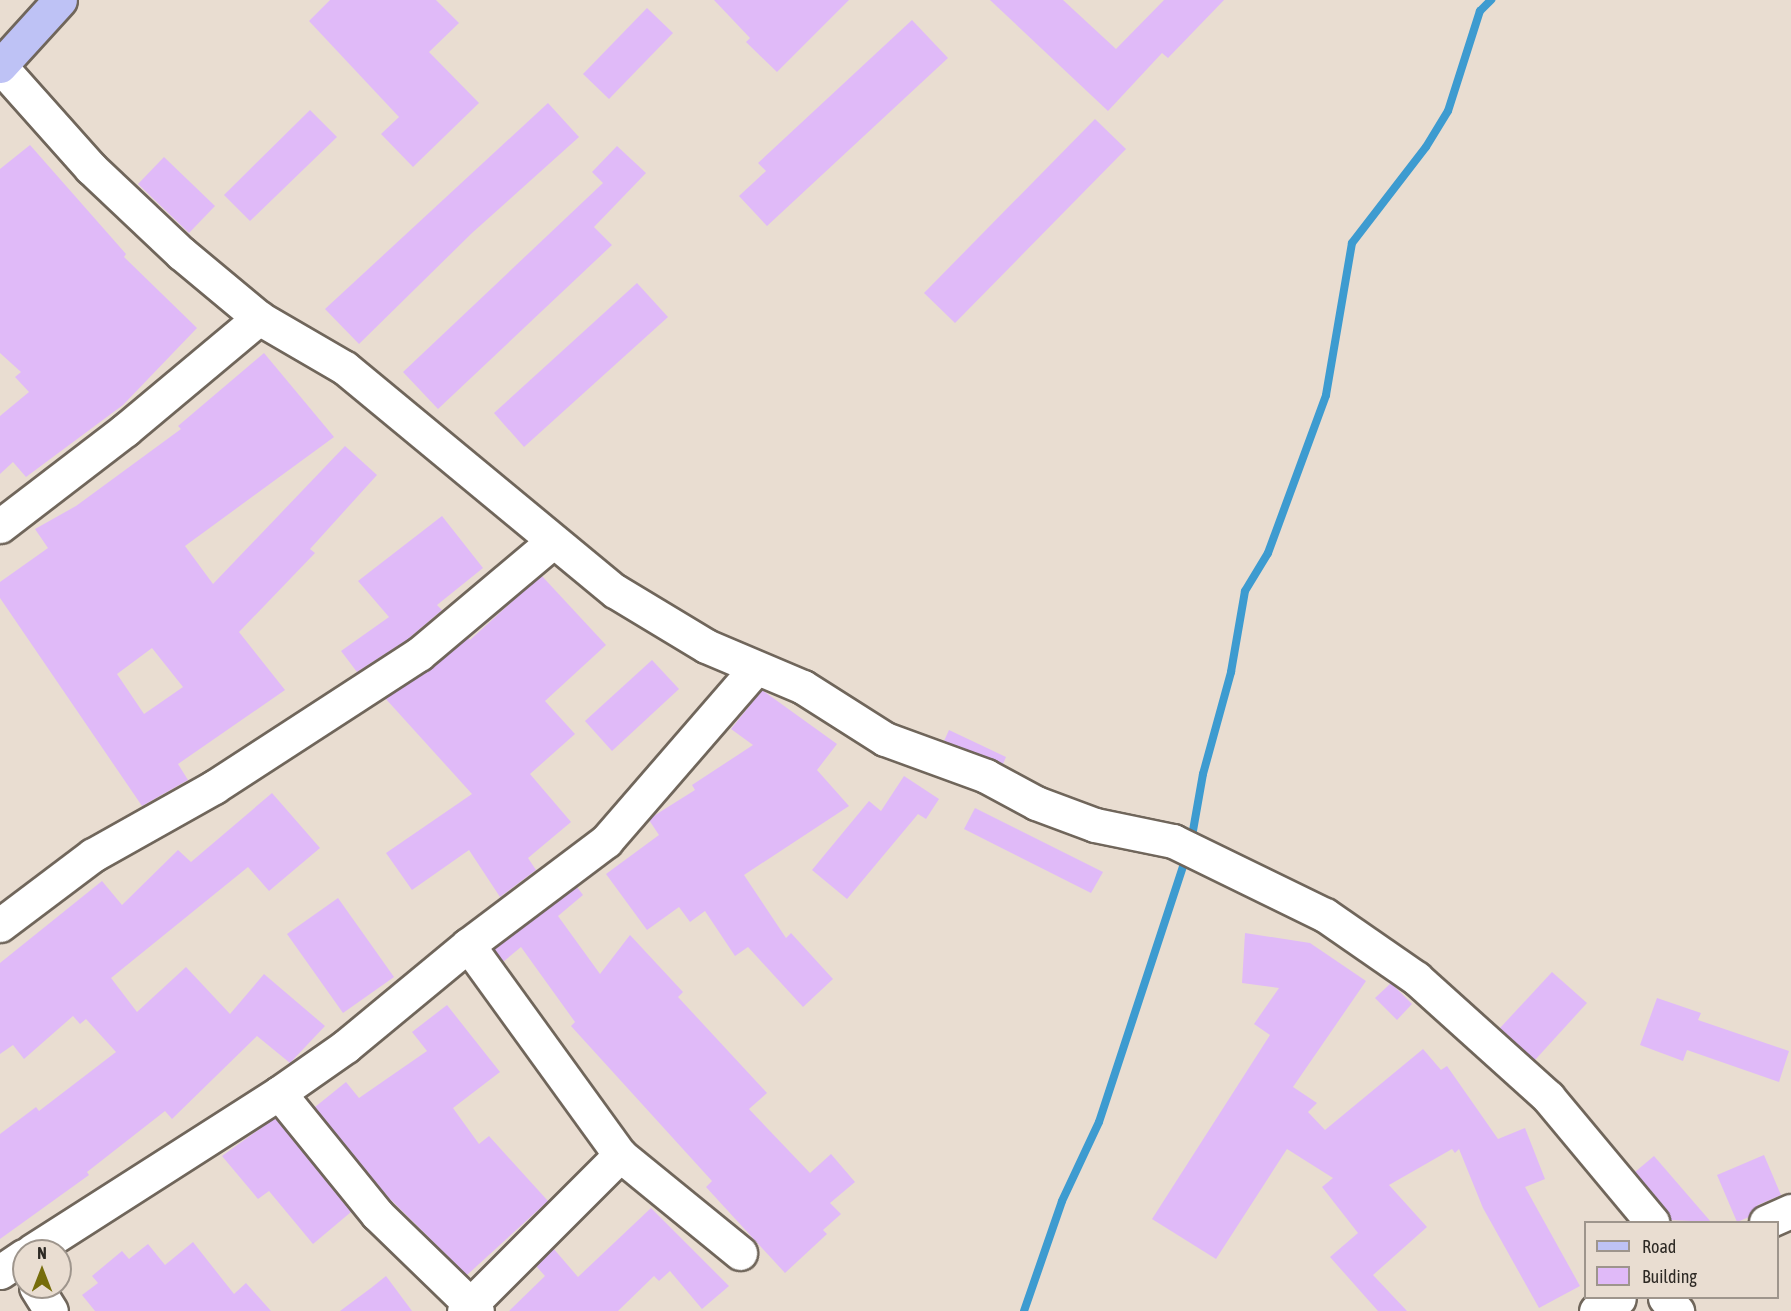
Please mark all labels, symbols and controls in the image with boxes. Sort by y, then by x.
legend [1584,1221,1779,1299]
text: Road [1642,1236,1676,1257]
north arrow [12,1239,72,1299]
text: N [37,1244,47,1262]
text: Building [1642,1266,1697,1287]

